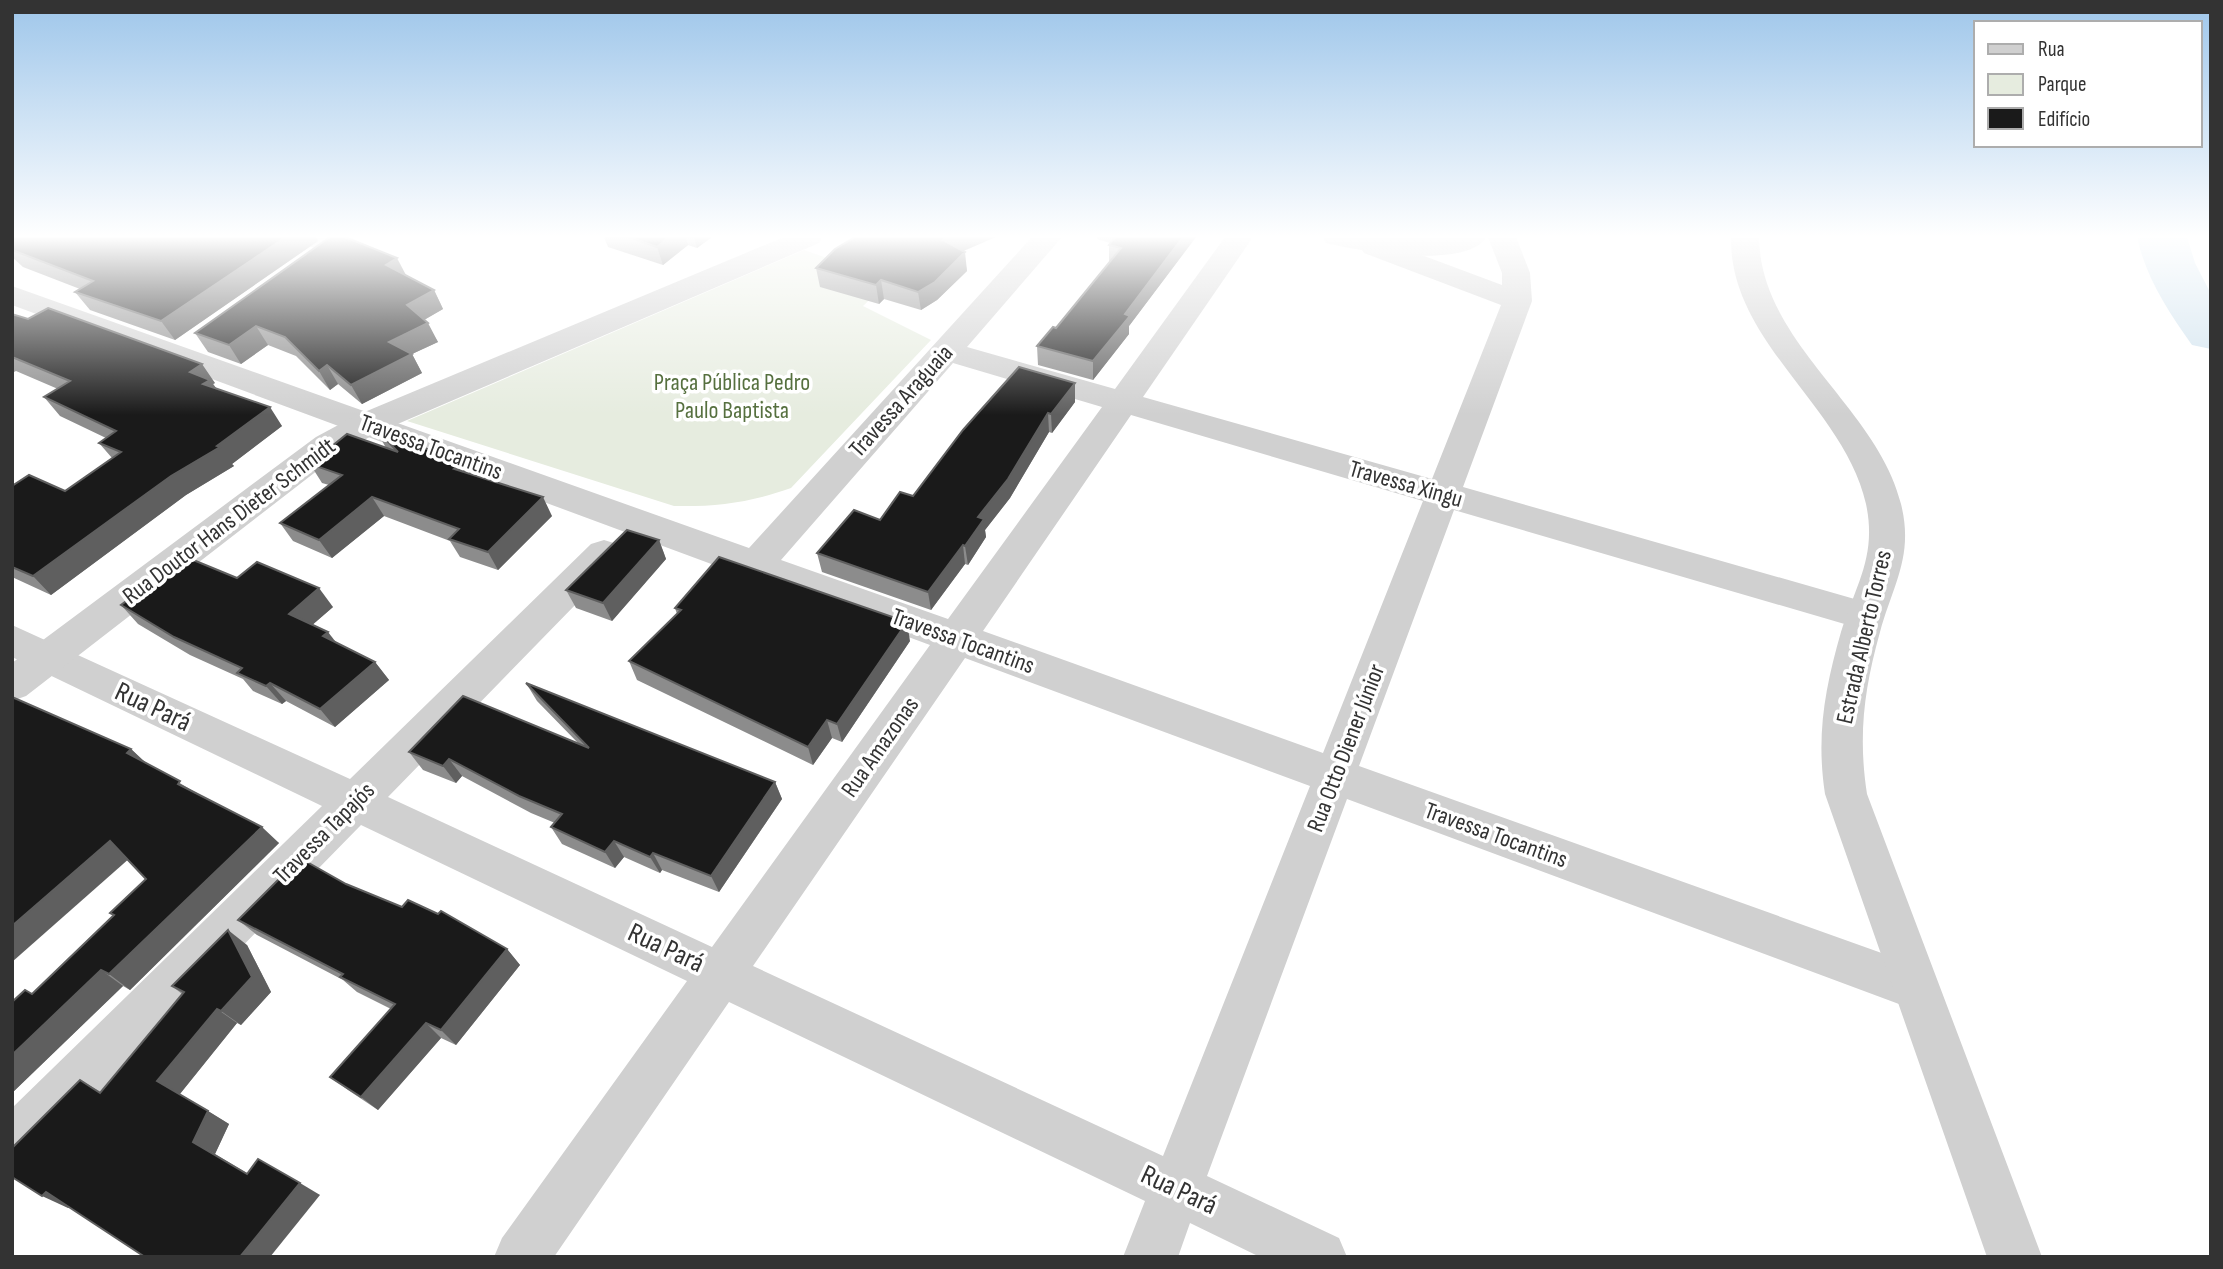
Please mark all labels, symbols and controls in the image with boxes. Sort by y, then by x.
legend [1974,21,2202,147]
text: Rua [2038,37,2065,62]
text: Parque [2038,72,2086,97]
text: Edifício [2038,107,2090,132]
street label: Travessa Araguaia [843,339,959,463]
park label: Praça Pública Pedro Paulo Baptista [654,368,810,425]
street label: Travessa Tocantins [356,408,506,486]
street label: Rua Doutor Hans Dieter Schmidt [117,432,341,610]
street label: Travessa Xingu [1346,454,1466,514]
street label: Estrada Alberto Torres [1830,547,1898,727]
street label: Travessa Tocantins [888,602,1038,680]
street label: Rua Otto Diener Júnior [1301,660,1391,836]
street label: Rua Pará [110,675,196,739]
street label: Rua Amazonas [835,691,925,803]
street label: Travessa Tapajós [267,776,381,890]
street label: Travessa Tocantins [1421,796,1571,874]
street label: Rua Pará [623,916,709,980]
street label: Rua Pará [1136,1158,1222,1222]

